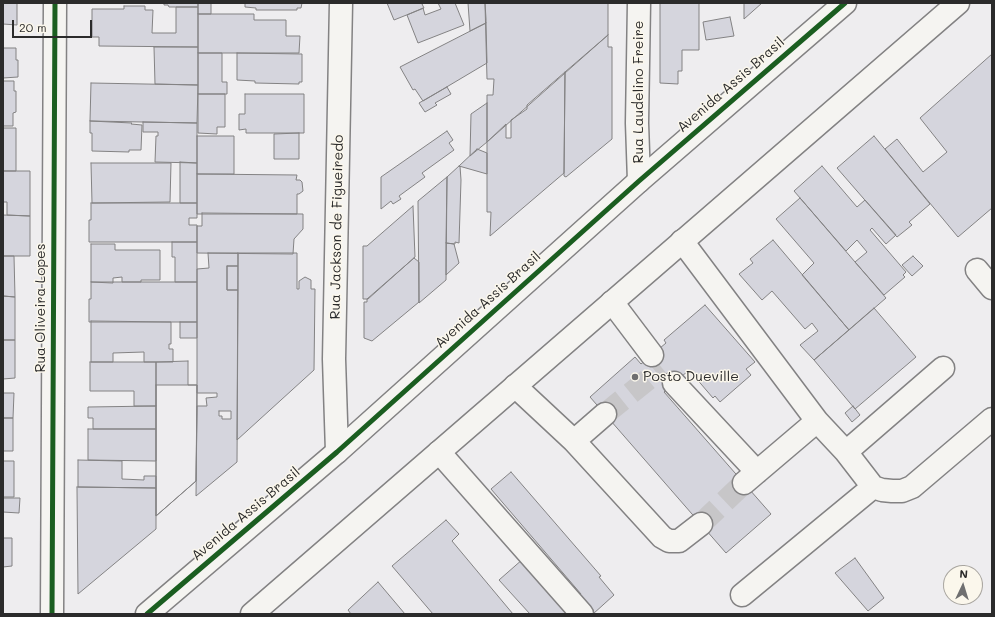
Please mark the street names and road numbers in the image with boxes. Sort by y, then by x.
street label: Rua Laudelino Freire [631,21,647,163]
street label: Avenida Assis Brasil [674,34,788,136]
street label: Rua Jackson de Figueiredo [327,134,347,320]
street label: Rua Oliveira Lopes [33,243,49,373]
street label: Avenida Assis Brasil [432,248,544,352]
street label: Avenida Assis Brasil [188,464,304,564]

